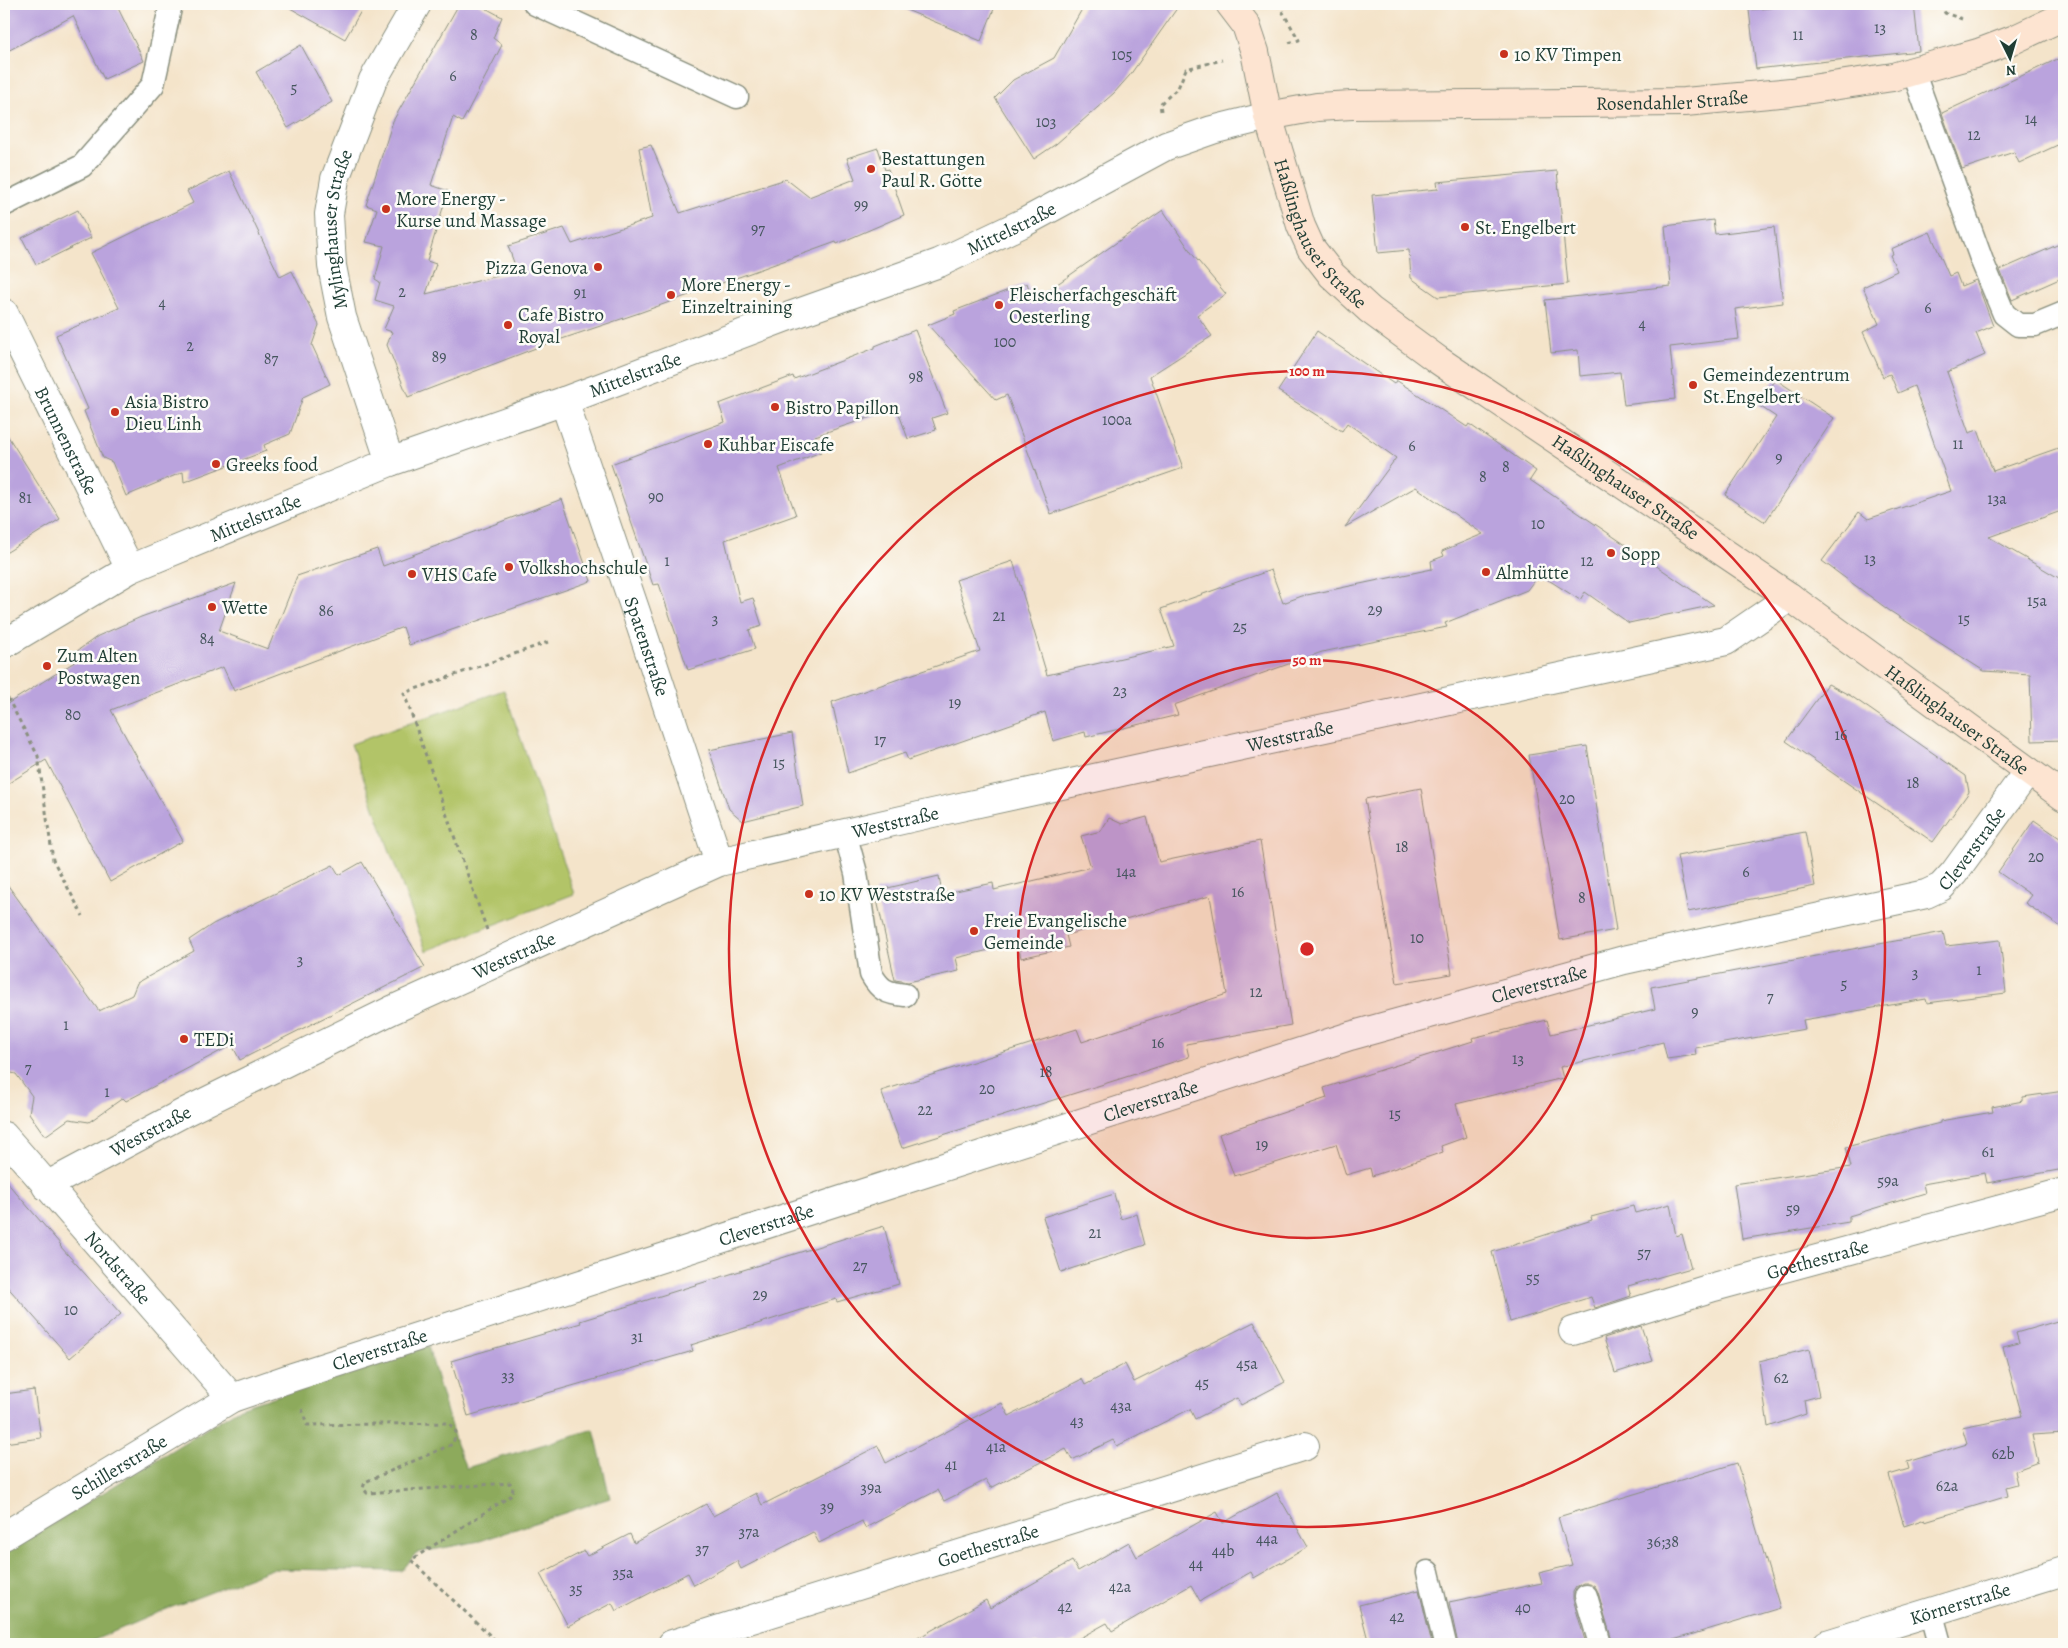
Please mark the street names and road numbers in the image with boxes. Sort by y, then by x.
street label: Rosendahler Straße [1596,84,1749,117]
street label: Mylinghauser Straße [317,146,359,312]
street label: Haßlinghauser Straße [1267,155,1372,315]
street label: Mittelstraße [963,196,1061,262]
street label: Mittelstraße [586,346,685,404]
street label: Brunnenstraße [28,382,104,500]
street label: Haßlinghauser Straße [1547,428,1704,546]
street label: Mittelstraße [206,488,305,549]
street label: Spatenstraße [618,593,675,700]
street label: Haßlinghauser Straße [1879,659,2034,781]
street label: Weststraße [1243,714,1336,759]
street label: Weststraße [849,800,941,845]
street label: Cleverstraße [1932,802,2012,897]
street label: Weststraße [468,926,560,986]
street label: Cleverstraße [1488,959,1590,1010]
street label: Cleverstraße [1100,1074,1202,1129]
street label: Weststraße [105,1099,196,1164]
street label: Cleverstraße [715,1198,817,1253]
street label: Nordstraße [78,1226,157,1310]
street label: Goethestraße [1764,1234,1872,1286]
street label: Cleverstraße [329,1323,431,1378]
street label: Schillerstraße [66,1428,172,1507]
street label: Goethestraße [934,1518,1042,1574]
street label: Körnerstraße [1907,1576,2014,1632]

